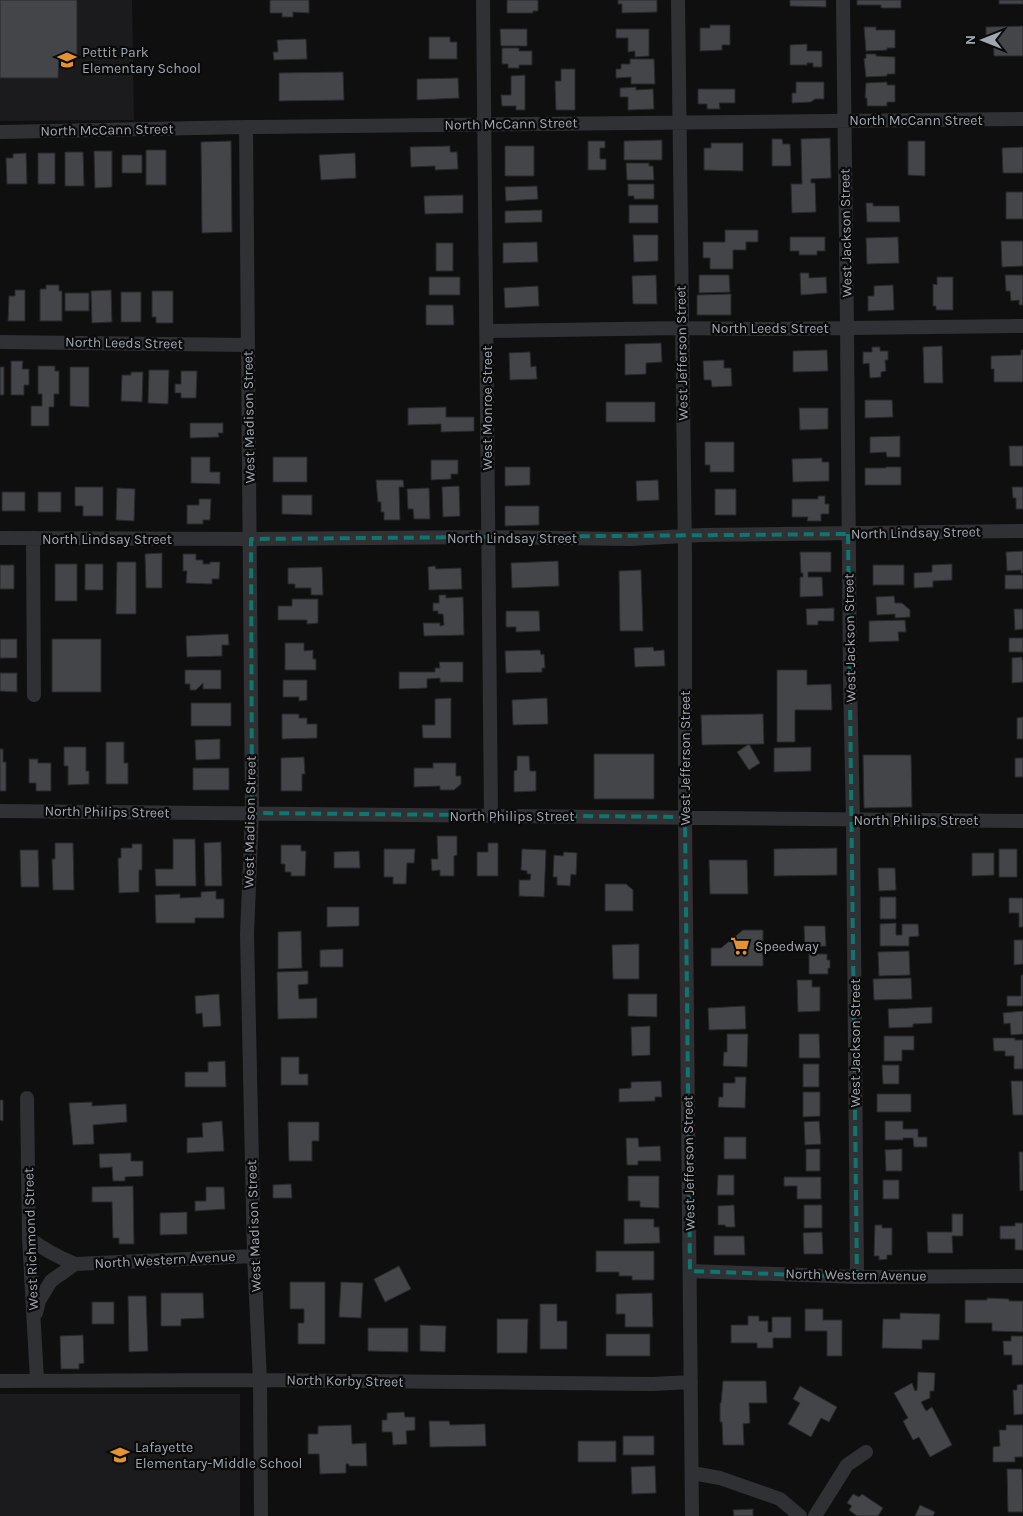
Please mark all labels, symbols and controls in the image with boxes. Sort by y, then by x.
north arrow [958,15,1008,65]
text: N [962,35,979,45]
place label: Pettit Park Elementary School [82,44,201,77]
school or university icon: Pettit Park Elementary School [56,49,78,71]
street label: North McCann Street [849,112,983,129]
street label: North McCann Street [444,114,578,134]
street label: North McCann Street [40,120,174,140]
street label: West Jackson Street [836,168,856,298]
street label: West Jefferson Street [672,285,692,421]
street label: North Leeds Street [711,320,829,337]
street label: North Leeds Street [65,333,183,353]
street label: West Monroe Street [479,346,496,470]
street label: West Madison Street [239,351,259,483]
street label: North Lindsay Street [851,523,981,543]
street label: North Lindsay Street [447,530,577,547]
street label: North Lindsay Street [42,531,172,548]
street label: West Jackson Street [840,573,860,703]
street label: West Jefferson Street [677,690,694,826]
street label: West Madison Street [240,756,260,888]
street label: North Philips Street [44,802,170,822]
street label: North Philips Street [449,808,575,825]
street label: North Philips Street [853,812,979,829]
supermarket icon: Speedway [729,935,751,957]
place label: Speedway [755,938,819,955]
street label: West Jackson Street [847,979,864,1107]
street label: West Jefferson Street [679,1095,699,1231]
street label: West Madison Street [243,1160,265,1292]
street label: West Richmond Street [20,1167,42,1311]
street label: North Western Avenue [94,1248,236,1272]
street label: North Western Avenue [785,1265,927,1285]
street label: North Korby Street [286,1371,404,1391]
place label: Lafayette Elementary-Middle School [135,1439,303,1472]
school or university icon: Lafayette Elementary-Middle School [109,1444,131,1466]

